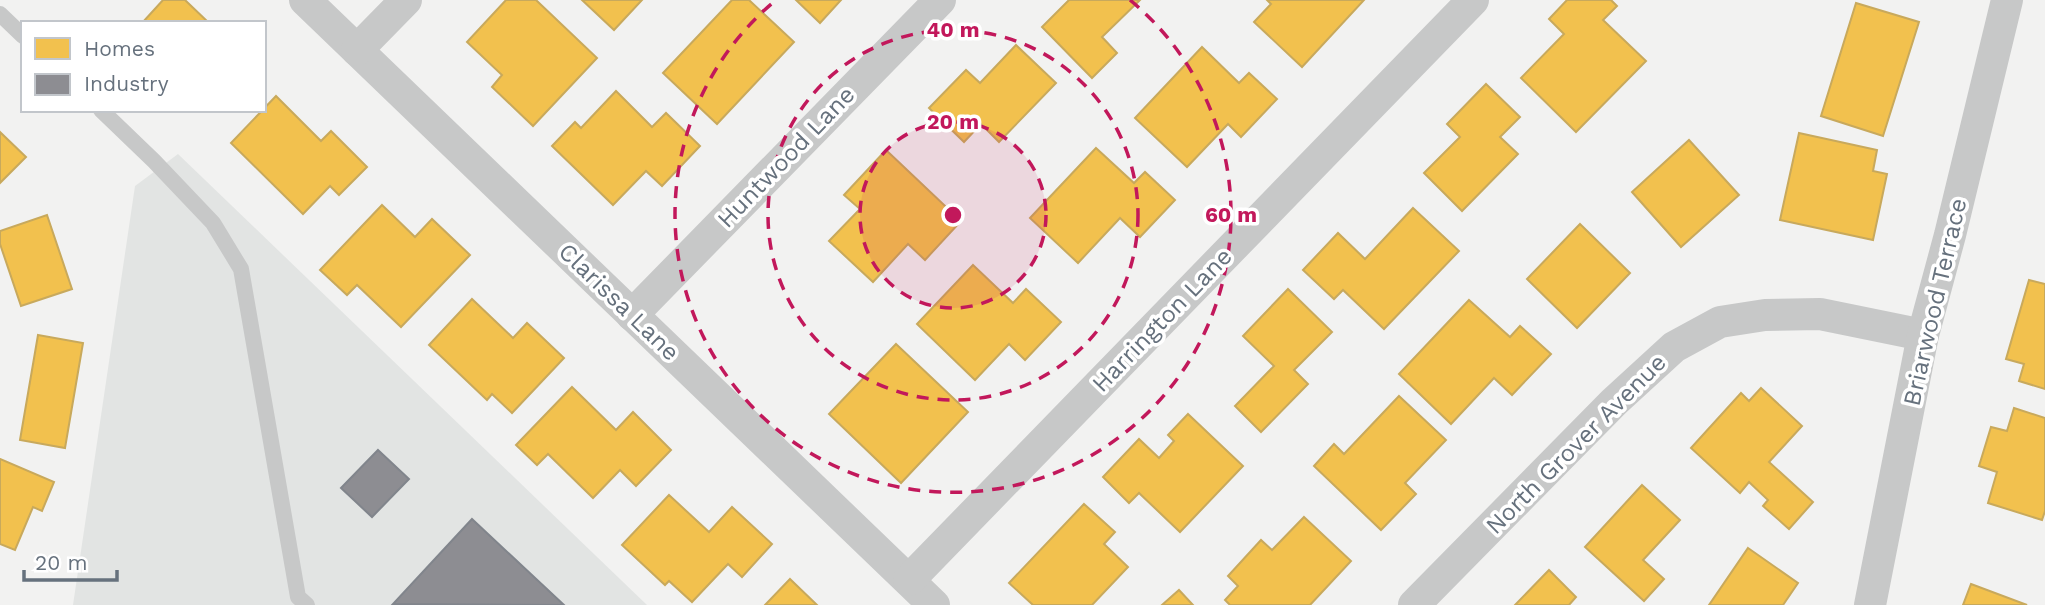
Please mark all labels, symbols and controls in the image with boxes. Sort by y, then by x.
text: 40 m [927,17,979,42]
legend [21,21,266,112]
text: Homes [84,36,155,61]
text: Industry [84,71,169,96]
street label: Huntwood Lane [712,81,860,233]
text: 20 m [927,109,979,134]
street label: Briarwood Terrace [1897,196,1973,408]
text: 60 m [1205,202,1257,227]
centre of rings [941,203,965,227]
street label: Clarissa Lane [553,237,685,367]
street label: Harrington Lane [1086,242,1238,398]
street label: North Grover Avenue [1480,348,1672,540]
scale bar [24,538,117,582]
text: 20 m [35,550,87,575]

